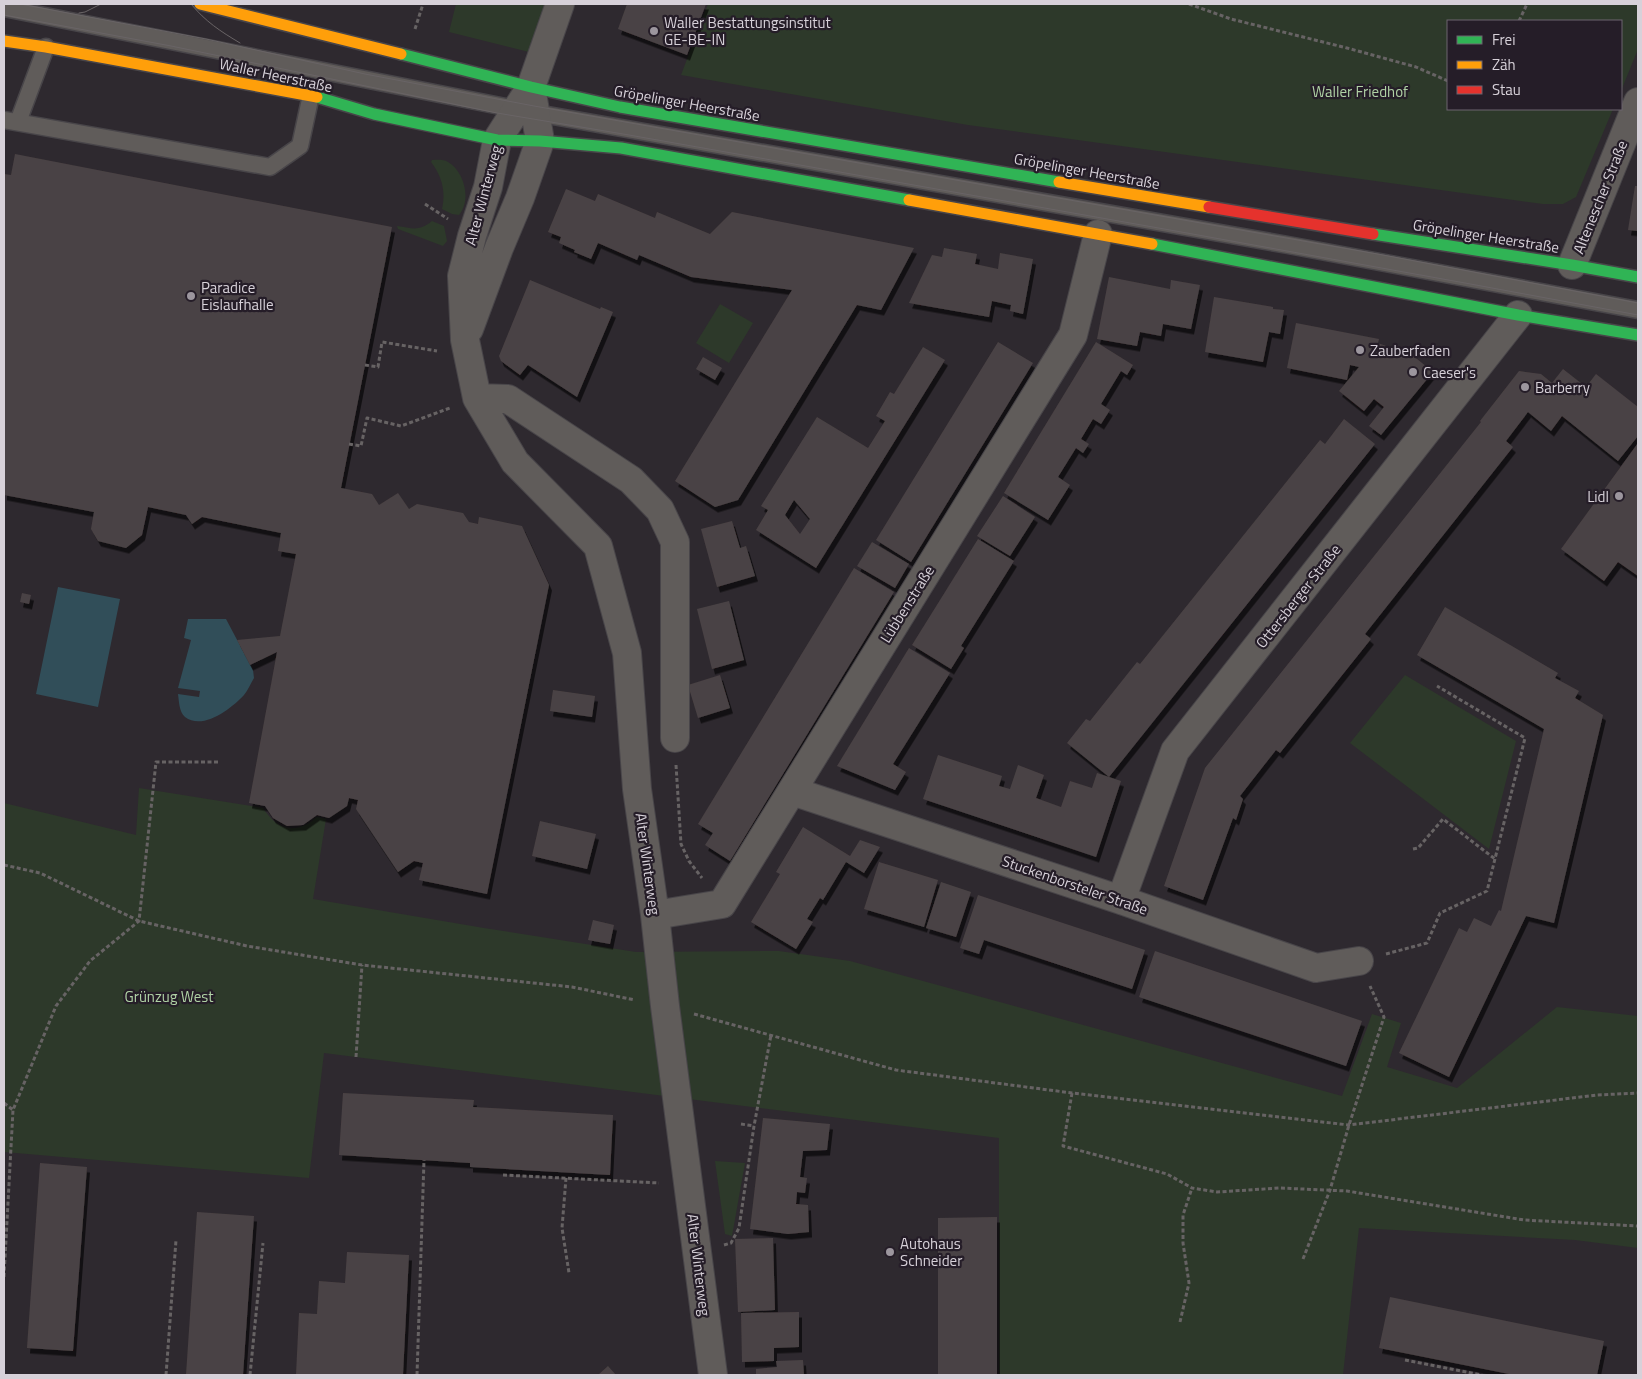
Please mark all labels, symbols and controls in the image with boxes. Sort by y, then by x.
place label: Waller Bestattungsinstitut GE-BE-IN [664,11,831,51]
legend [1447,20,1622,110]
marker: Waller Bestattungsinstitut GE-BE-IN [648,25,660,37]
text: Frei [1492,28,1515,51]
street label: Waller Heerstraße [217,52,335,98]
text: Zäh [1492,53,1516,76]
text: Stau [1492,78,1521,101]
street label: Gröpelinger Heerstraße [612,79,762,127]
park label: Waller Friedhof [1312,80,1408,103]
street label: Altenescher Straße [1567,137,1633,257]
street label: Alter Winterweg [459,142,508,248]
street label: Gröpelinger Heerstraße [1012,147,1162,195]
street label: Gröpelinger Heerstraße [1411,213,1561,259]
place label: Paradice Eislaufhalle [201,276,274,316]
marker: Paradice Eislaufhalle [185,290,197,302]
place label: Zauberfaden [1370,339,1450,362]
marker: Zauberfaden [1354,344,1366,356]
place label: Caeser's [1423,361,1476,384]
marker: Caeser's [1407,366,1419,378]
place label: Barberry [1535,376,1590,399]
marker: Barberry [1519,381,1531,393]
place label: Lidl [1587,485,1609,508]
marker: Lidl [1613,490,1625,502]
street label: Ottersberger Straße [1250,539,1346,653]
street label: Lübbenstraße [874,561,940,647]
street label: Alter Winterweg [629,811,667,917]
street label: Stuckenborsteler Straße [999,849,1151,921]
park label: Grünzug West [124,985,214,1008]
street label: Alter Winterweg [681,1212,717,1318]
place label: Autohaus Schneider [900,1232,962,1272]
marker: Autohaus Schneider [884,1246,896,1258]

